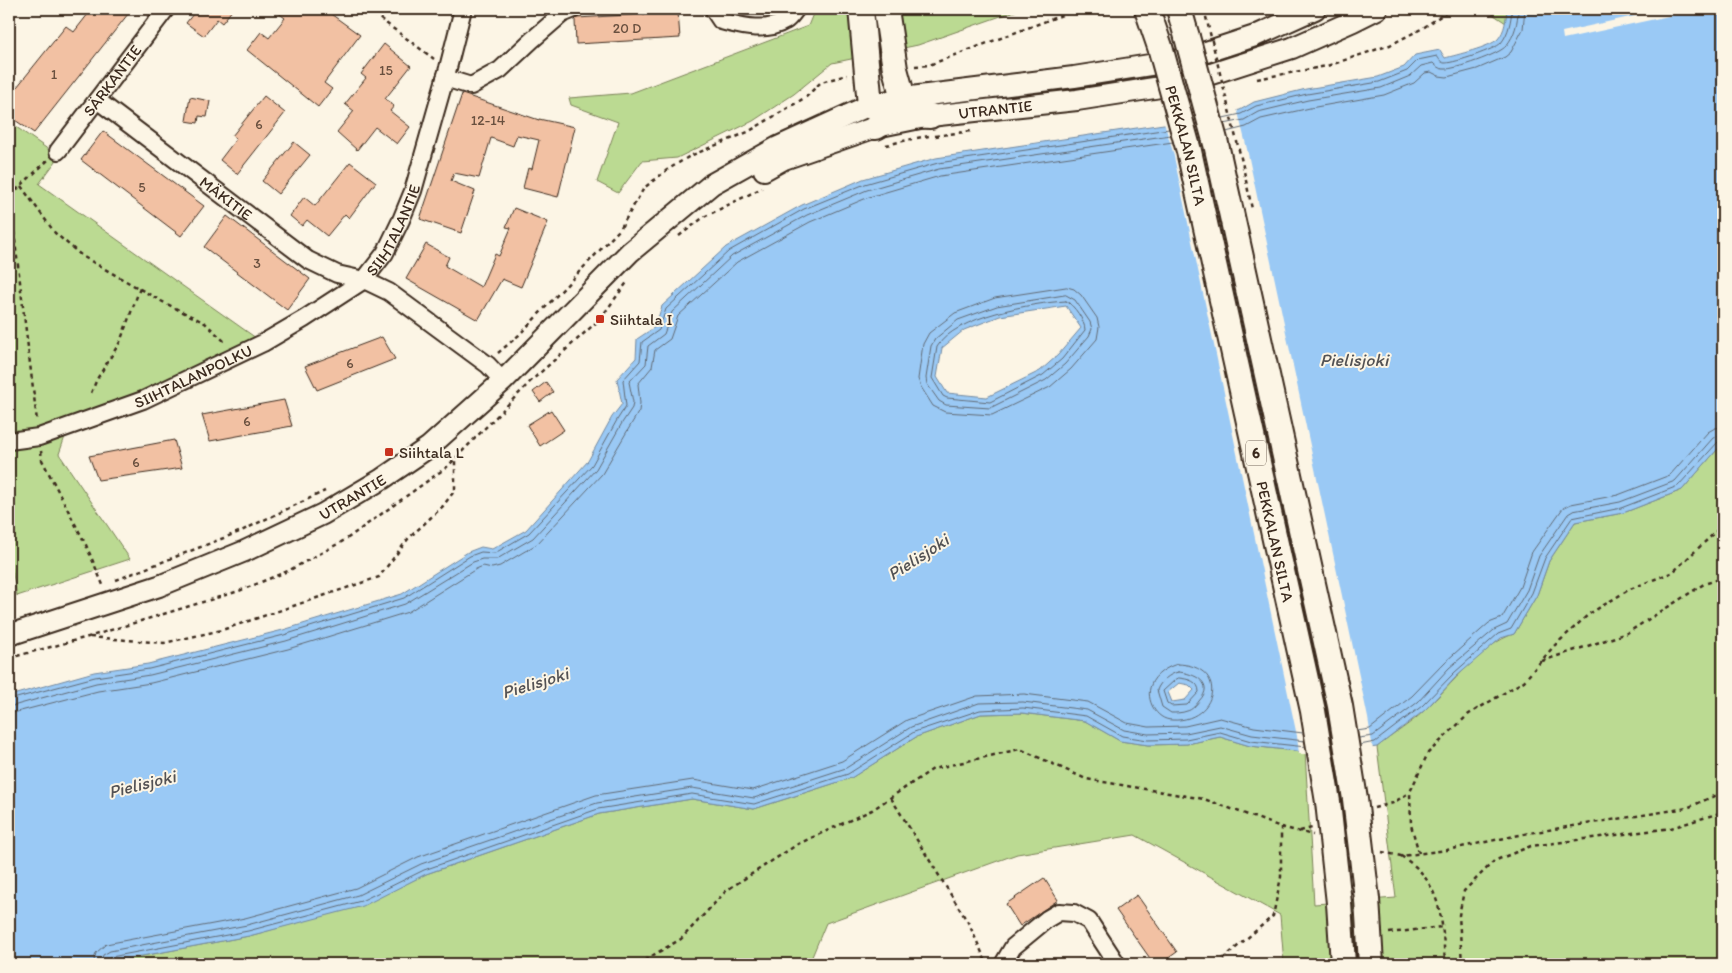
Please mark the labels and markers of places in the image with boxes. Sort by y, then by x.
place label: Siihtala I [610,310,673,329]
marker: Siihtala I [594,313,606,325]
place label: Siihtala L [399,443,464,462]
marker: Siihtala L [383,446,395,458]

